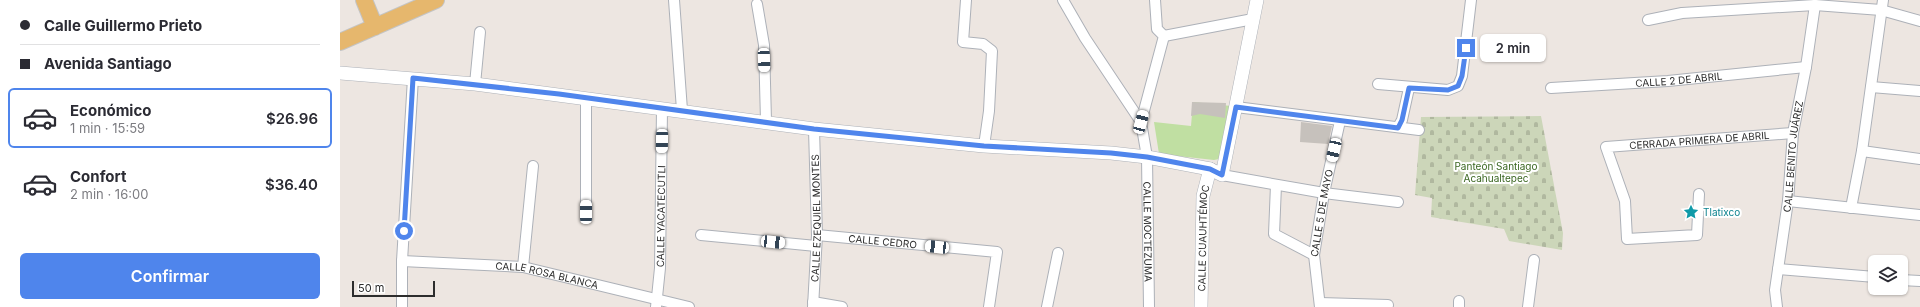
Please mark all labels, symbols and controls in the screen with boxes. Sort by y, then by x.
text: Calle Guillermo Prieto [44,16,202,35]
callout: 2 min [1480,34,1546,62]
route end [1457,39,1475,57]
text: 2 min [1496,40,1530,56]
car [758,48,770,72]
text: Avenida Santiago [44,54,172,73]
street label: CALLE 2 DE ABRIL [1635,69,1723,89]
icon: car [22,100,58,136]
street label: CALLE BENITO JUÁREZ [1780,100,1805,213]
text: Económico [70,101,151,120]
text: $26.96 [266,109,318,128]
car [1132,109,1150,135]
text: 1 min · 15:59 [70,120,145,136]
car [656,129,668,153]
street label: CERRADA PRIMERA DE ABRIL [1629,129,1770,151]
car [1325,137,1343,163]
street label: CALLE EZEQUIEL MONTES [808,154,823,282]
park label: Panteón Santiago Acahualtepec [1454,160,1538,184]
street label: CALLE YACATECUTLI [654,165,667,267]
icon: car [22,166,58,202]
text: Confort [70,167,126,186]
street label: CALLE 5 DE MAYO [1308,168,1335,257]
text: $36.40 [265,175,318,194]
street label: CALLE MOCTEZUMA [1141,181,1155,282]
street label: CALLE CUAUHTÉMOC [1195,183,1212,292]
text: 2 min · 16:00 [70,186,148,202]
car [580,200,592,224]
place icon: Tlatixco [1682,203,1700,221]
place label: Tlatixco [1703,206,1740,218]
route start [395,222,413,240]
street label: CALLE CEDRO [848,232,918,250]
car [760,235,786,249]
car [924,240,950,254]
button: Confirmar [20,253,320,299]
map controls [1868,255,1908,295]
button: layers [1868,255,1908,295]
street label: CALLE ROSA BLANCA [495,260,600,291]
scale bar [352,279,435,298]
text: 50 m [358,281,384,295]

